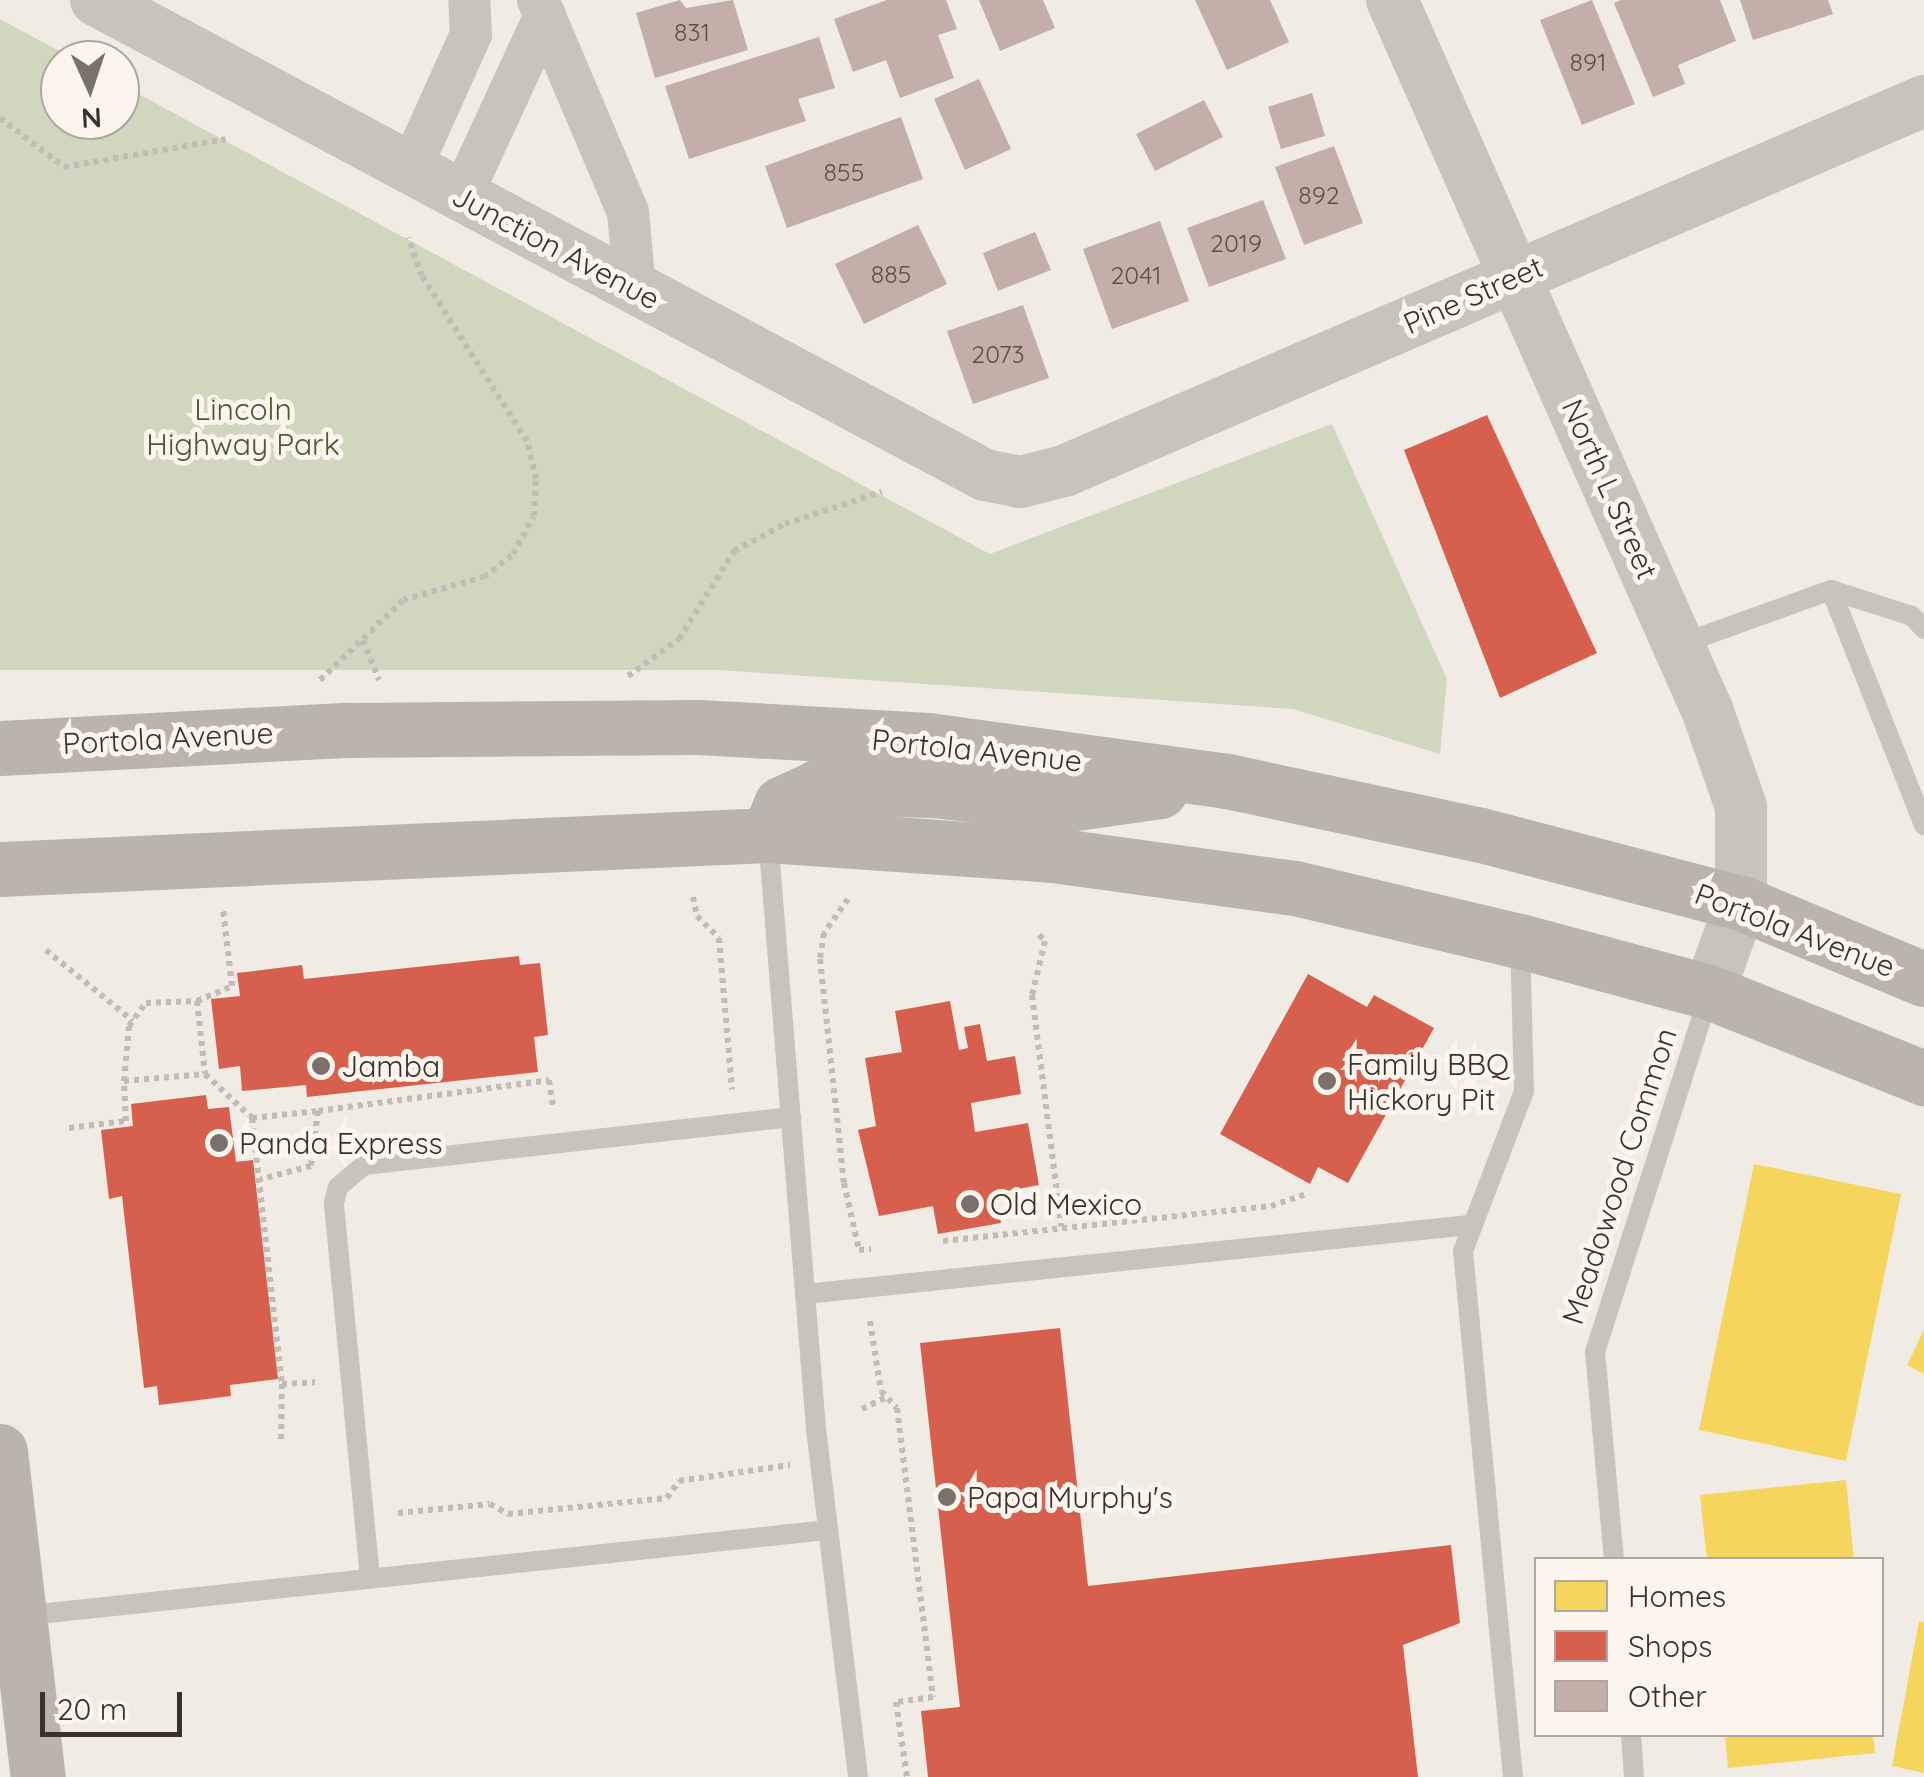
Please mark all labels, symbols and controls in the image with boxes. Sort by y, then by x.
house number: 831 [674,17,710,47]
north arrow [40,40,140,140]
house number: 891 [1570,47,1606,77]
text: N [80,100,103,136]
house number: 855 [824,157,864,187]
street label: Junction Avenue [446,177,666,317]
house number: 892 [1298,180,1340,210]
house number: 2019 [1210,228,1262,258]
street label: Pine Street [1398,248,1548,342]
house number: 885 [871,259,911,289]
house number: 2041 [1111,260,1161,290]
house number: 2073 [971,339,1025,369]
park label: Lincoln Highway Park [146,391,340,462]
street label: North L Street [1554,393,1666,585]
street label: Portola Avenue [62,714,274,762]
street label: Portola Avenue [870,721,1084,779]
street label: Portola Avenue [1690,875,1900,985]
street label: Meadowood Common [1554,1023,1684,1329]
place label: Family BBQ Hickory Pit [1347,1046,1509,1116]
place label: Jamba [341,1048,440,1084]
marker: Jamba [310,1055,332,1077]
marker: Family BBQ Hickory Pit [1316,1070,1338,1092]
place label: Panda Express [239,1125,443,1161]
marker: Panda Express [208,1132,230,1154]
place label: Old Mexico [990,1186,1142,1222]
marker: Old Mexico [959,1193,981,1215]
place label: Papa Murphy's [967,1479,1173,1515]
marker: Papa Murphy's [936,1486,958,1508]
legend [1534,1557,1884,1737]
text: Homes [1628,1577,1726,1615]
text: Shops [1628,1627,1712,1665]
scale bar [45,1672,188,1734]
text: Other [1628,1677,1707,1715]
text: 20 m [57,1690,127,1728]

